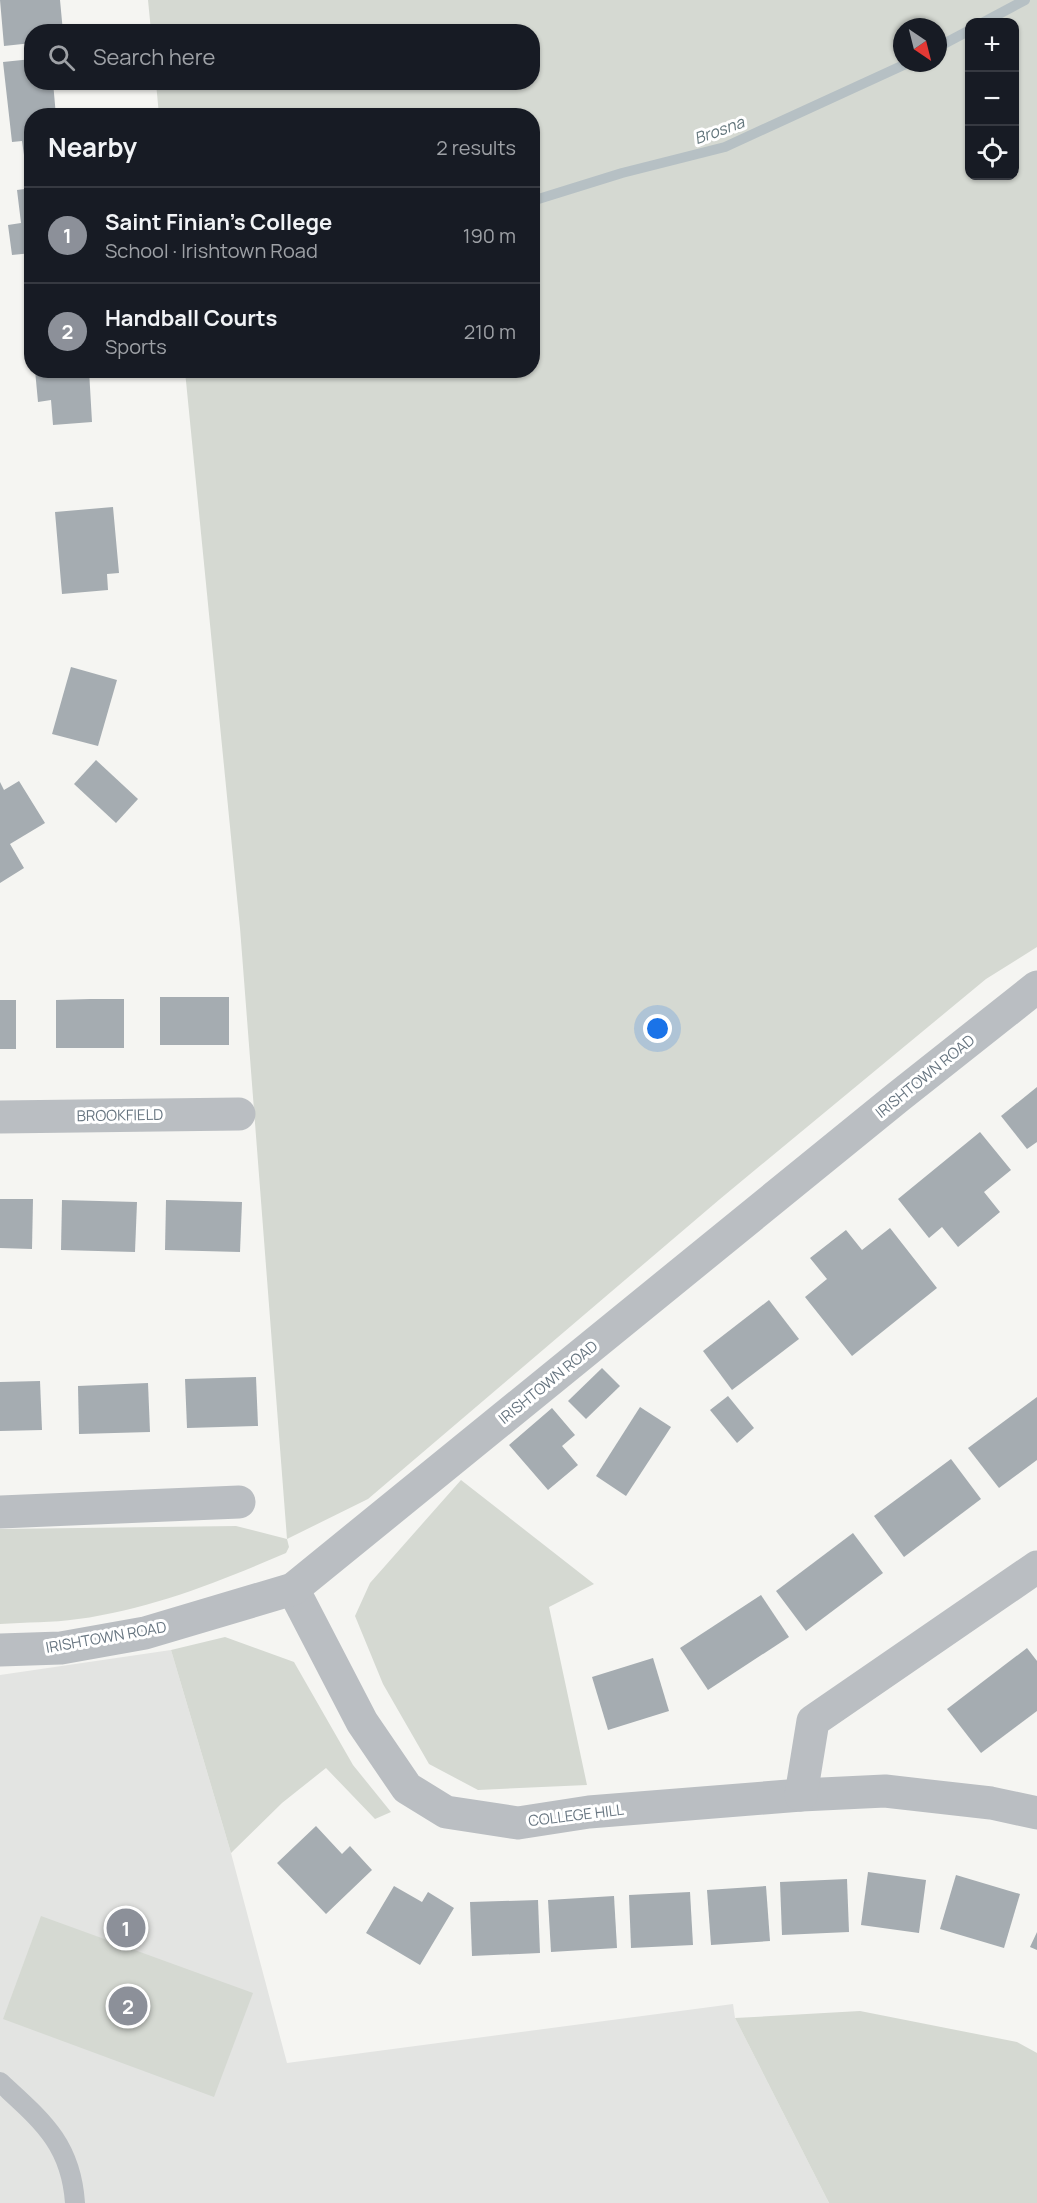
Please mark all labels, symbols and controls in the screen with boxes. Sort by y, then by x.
north arrow [893,18,947,72]
map controls [965,18,1019,180]
button: + [965,18,1019,72]
search box [24,24,540,90]
icon: search [45,41,78,74]
text: Search here [93,42,215,72]
button: − [965,72,1019,126]
water label: Brosna [691,110,748,149]
button: locate [965,126,1019,180]
text: Nearby [48,129,137,165]
text: 2 results [436,134,516,161]
text: Saint Finian's College [105,207,332,237]
text: 1 [63,222,72,249]
text: 190 m [463,222,516,249]
text: School · Irishtown Road [105,237,318,264]
text: Handball Courts [105,303,277,333]
text: 2 [62,318,73,345]
text: 210 m [464,318,516,345]
text: Sports [105,333,167,360]
your location [643,1014,672,1043]
street label: IRISHTOWN ROAD [871,1029,979,1123]
street label: BROOKFIELD [77,1104,163,1126]
street label: IRISHTOWN ROAD [494,1335,602,1429]
street label: IRISHTOWN ROAD [44,1616,168,1658]
street label: COLLEGE HILL [527,1799,625,1831]
pin: 1 [106,1906,146,1950]
pin: 2 [108,1984,148,2028]

